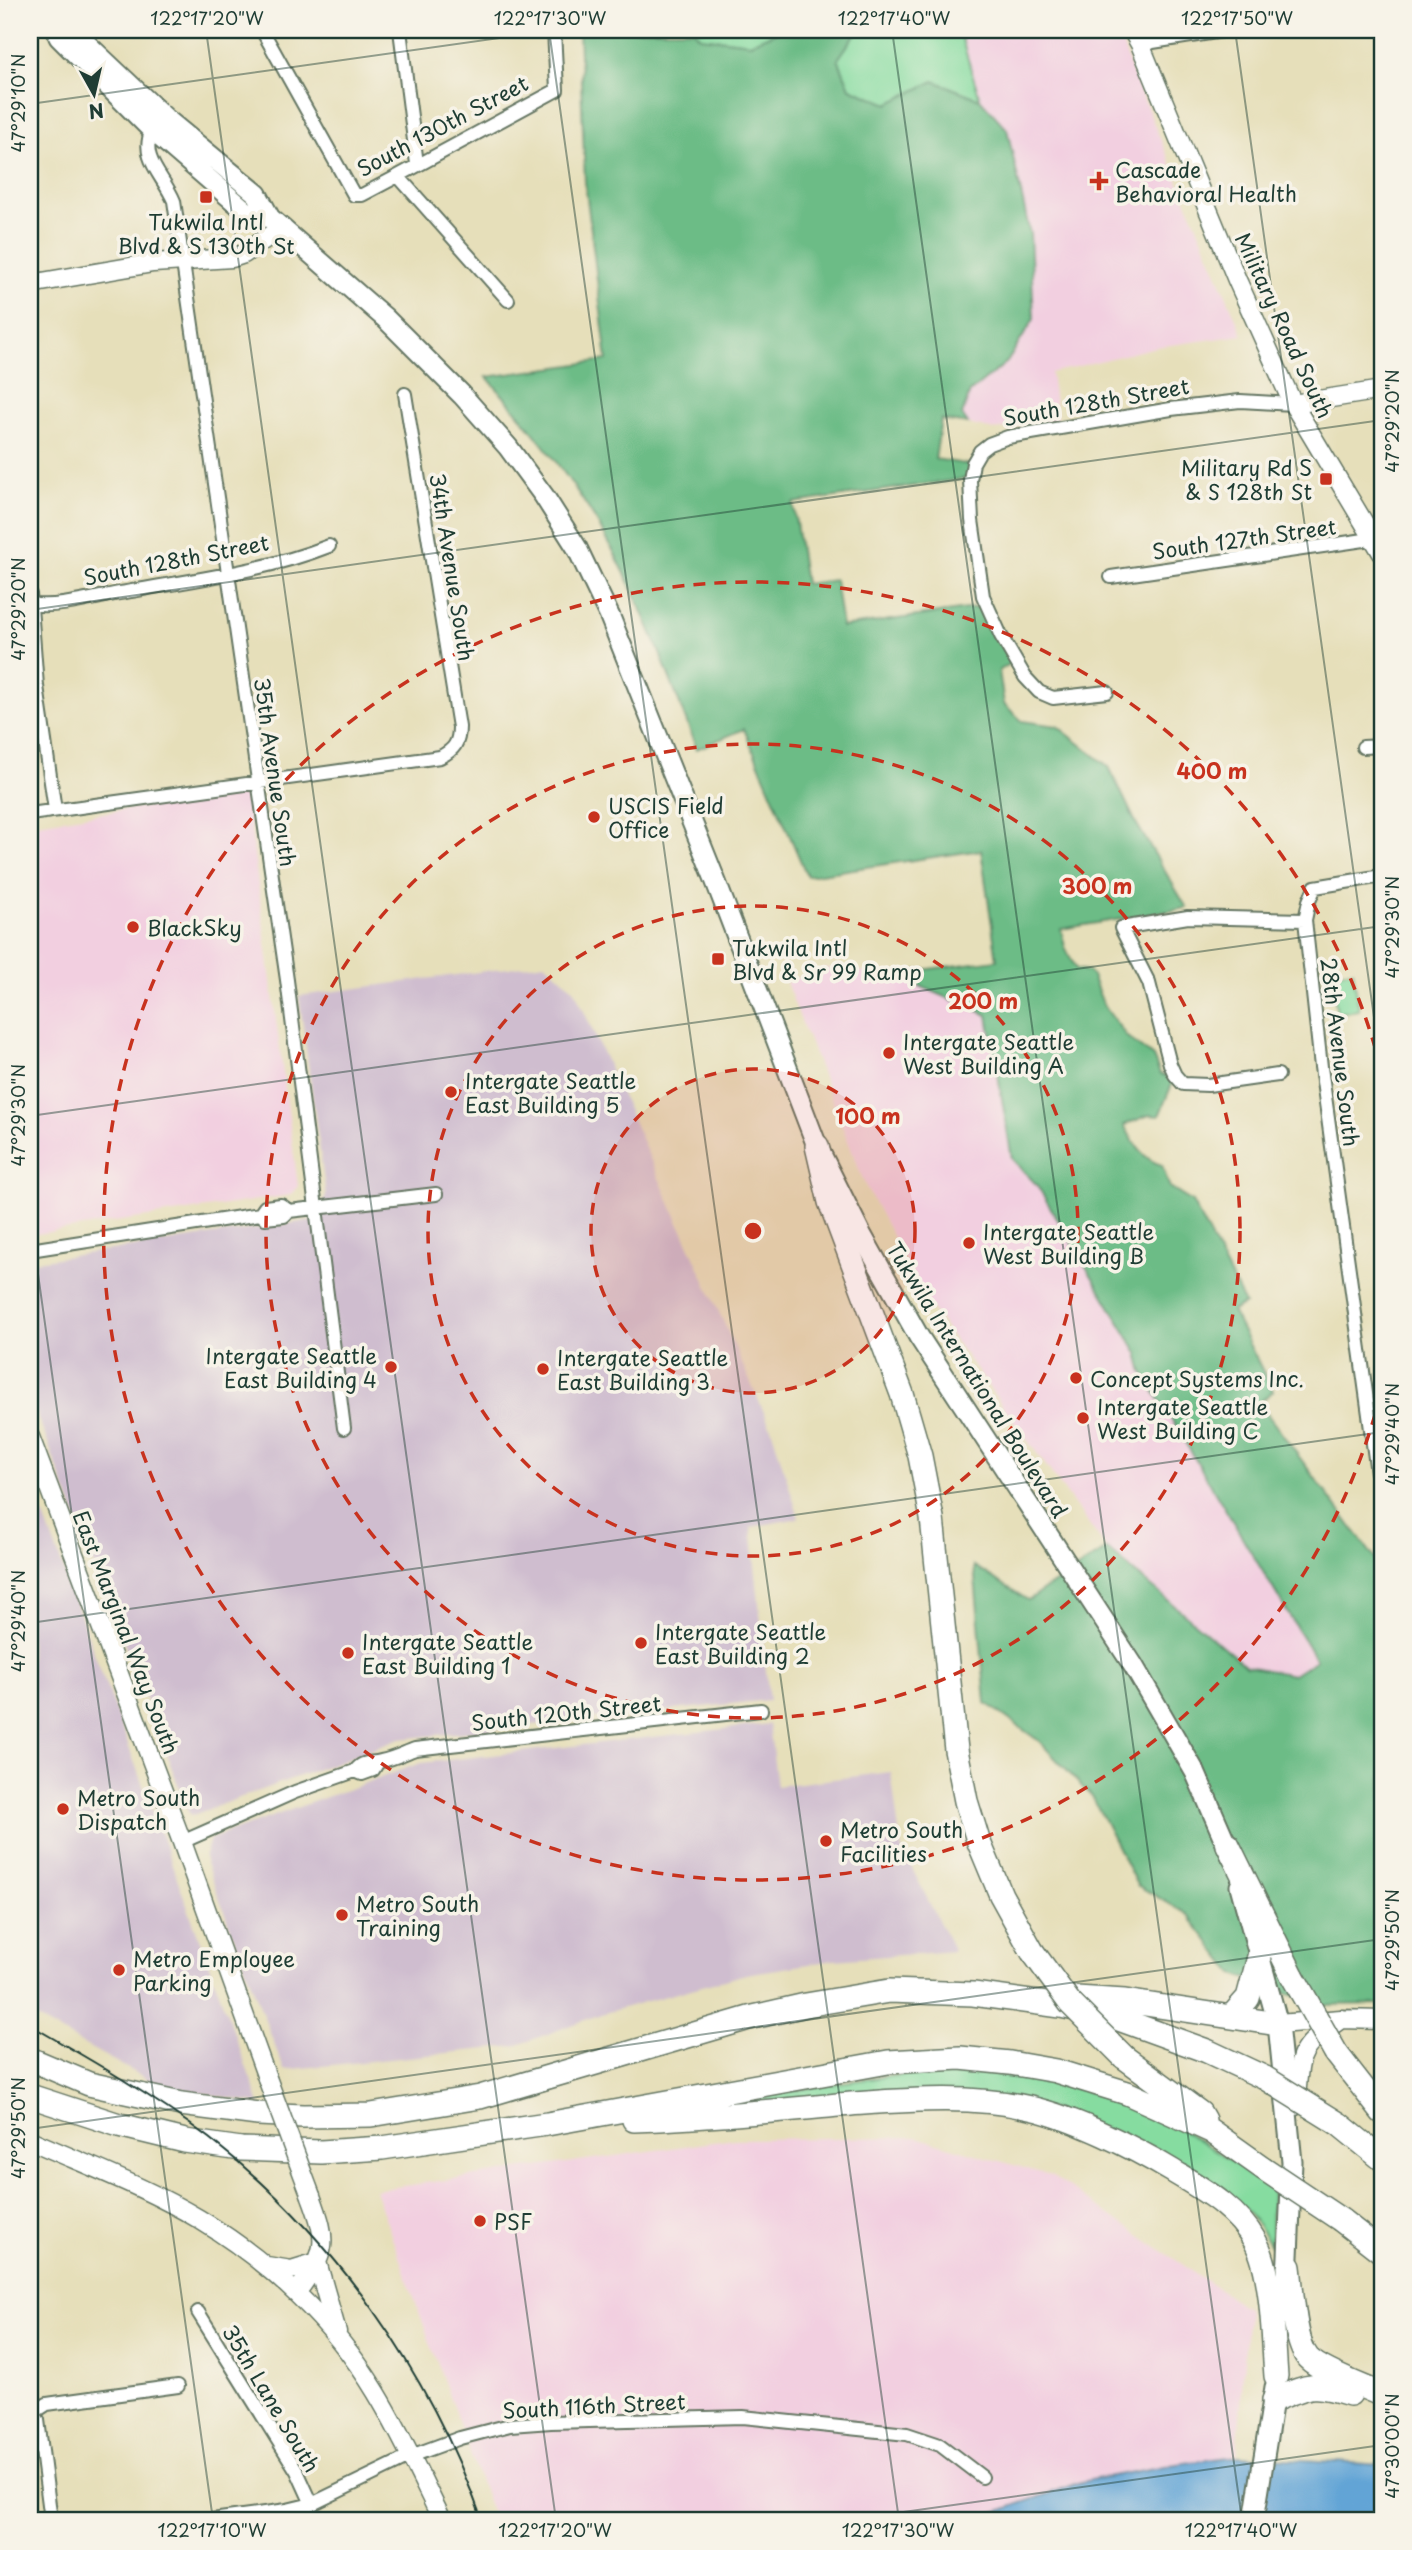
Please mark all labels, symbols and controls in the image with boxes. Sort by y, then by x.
text: 122°17'20"W [150,4,264,31]
text: 122°17'30"W [494,4,607,31]
text: 122°17'40"W [838,4,951,31]
text: 122°17'50"W [1181,4,1293,31]
text: 47°29'10"N [4,53,31,153]
north arrow [60,60,130,130]
street label: South 130th Street [351,66,533,184]
text: N [87,97,106,127]
place label: Cascade Behavioral Health [1115,153,1297,209]
marker: Cascade Behavioral Health [1089,171,1109,191]
marker: Tukwila Intl Blvd & S 130th St [198,189,214,205]
place label: Tukwila Intl Blvd & S 130th St [117,205,295,261]
street label: Military Road South [1228,227,1342,423]
street label: South 128th Street [1001,369,1191,433]
text: 47°29'20"N [1378,369,1405,473]
place label: Military Rd S & S 128th St [1181,451,1312,507]
street label: 34th Avenue South [422,471,484,663]
marker: Military Rd S & S 128th St [1318,471,1334,487]
street label: South 127th Street [1150,509,1338,567]
street label: South 128th Street [81,525,271,593]
text: 47°29'20"N [4,557,31,661]
street label: 35th Avenue South [247,675,305,869]
text: 400 m [1177,754,1247,786]
place label: USCIS Field Office [608,789,724,845]
marker: USCIS Field Office [586,809,602,825]
text: 300 m [1062,869,1132,901]
text: 47°29'30"N [1378,876,1405,978]
place label: BlackSky [147,911,242,943]
marker: BlackSky [125,919,141,935]
place label: Tukwila Intl Blvd & Sr 99 Ramp [732,931,922,987]
marker: Tukwila Intl Blvd & Sr 99 Ramp [710,951,726,967]
street label: 28th Avenue South [1314,956,1368,1148]
text: 200 m [948,984,1018,1016]
place label: Intergate Seattle West Building A [903,1025,1074,1081]
marker: Intergate Seattle West Building A [881,1045,897,1061]
text: 47°29'30"N [4,1064,31,1166]
place label: Intergate Seattle East Building 5 [465,1064,636,1120]
marker: Intergate Seattle East Building 5 [443,1084,459,1100]
text: 100 m [835,1099,901,1131]
place label: Intergate Seattle West Building B [983,1215,1154,1271]
centre of rings [741,1219,765,1243]
street label: Tukwila International Boulevard [880,1235,1076,1523]
marker: Intergate Seattle West Building B [961,1235,977,1251]
place label: Intergate Seattle East Building 4 [206,1339,377,1395]
place label: Intergate Seattle East Building 3 [557,1341,728,1397]
marker: Intergate Seattle East Building 4 [383,1359,399,1375]
marker: Intergate Seattle East Building 3 [535,1361,551,1377]
place label: Concept Systems Inc. [1090,1362,1304,1394]
marker: Concept Systems Inc. [1068,1370,1084,1386]
text: 47°29'40"N [1378,1383,1405,1485]
place label: Intergate Seattle West Building C [1097,1390,1268,1446]
marker: Intergate Seattle West Building C [1075,1410,1091,1426]
street label: East Marginal Way South [66,1505,188,1759]
text: 47°29'40"N [4,1570,31,1672]
place label: Intergate Seattle East Building 2 [655,1615,826,1671]
place label: Intergate Seattle East Building 1 [362,1625,533,1681]
marker: Intergate Seattle East Building 2 [633,1635,649,1651]
marker: Intergate Seattle East Building 1 [340,1645,356,1661]
street label: South 120th Street [470,1686,662,1738]
place label: Metro South Dispatch [77,1781,200,1837]
marker: Metro South Dispatch [55,1801,71,1817]
place label: Metro South Facilities [840,1813,963,1869]
marker: Metro South Facilities [818,1833,834,1849]
place label: Metro South Training [356,1887,479,1943]
text: 47°29'50"N [1378,1889,1405,1991]
marker: Metro South Training [334,1907,350,1923]
place label: Metro Employee Parking [133,1942,295,1998]
marker: Metro Employee Parking [111,1962,127,1978]
text: 47°29'50"N [4,2077,31,2179]
place label: PSF [494,2205,532,2237]
marker: PSF [472,2213,488,2229]
street label: 35th Lane South [215,2318,329,2478]
street label: South 116th Street [502,2384,686,2426]
text: 47°30'00"N [1378,2393,1405,2499]
text: 122°17'10"W [158,2516,267,2543]
text: 122°17'20"W [498,2516,612,2543]
text: 122°17'30"W [842,2516,955,2543]
text: 122°17'40"W [1185,2516,1298,2543]

